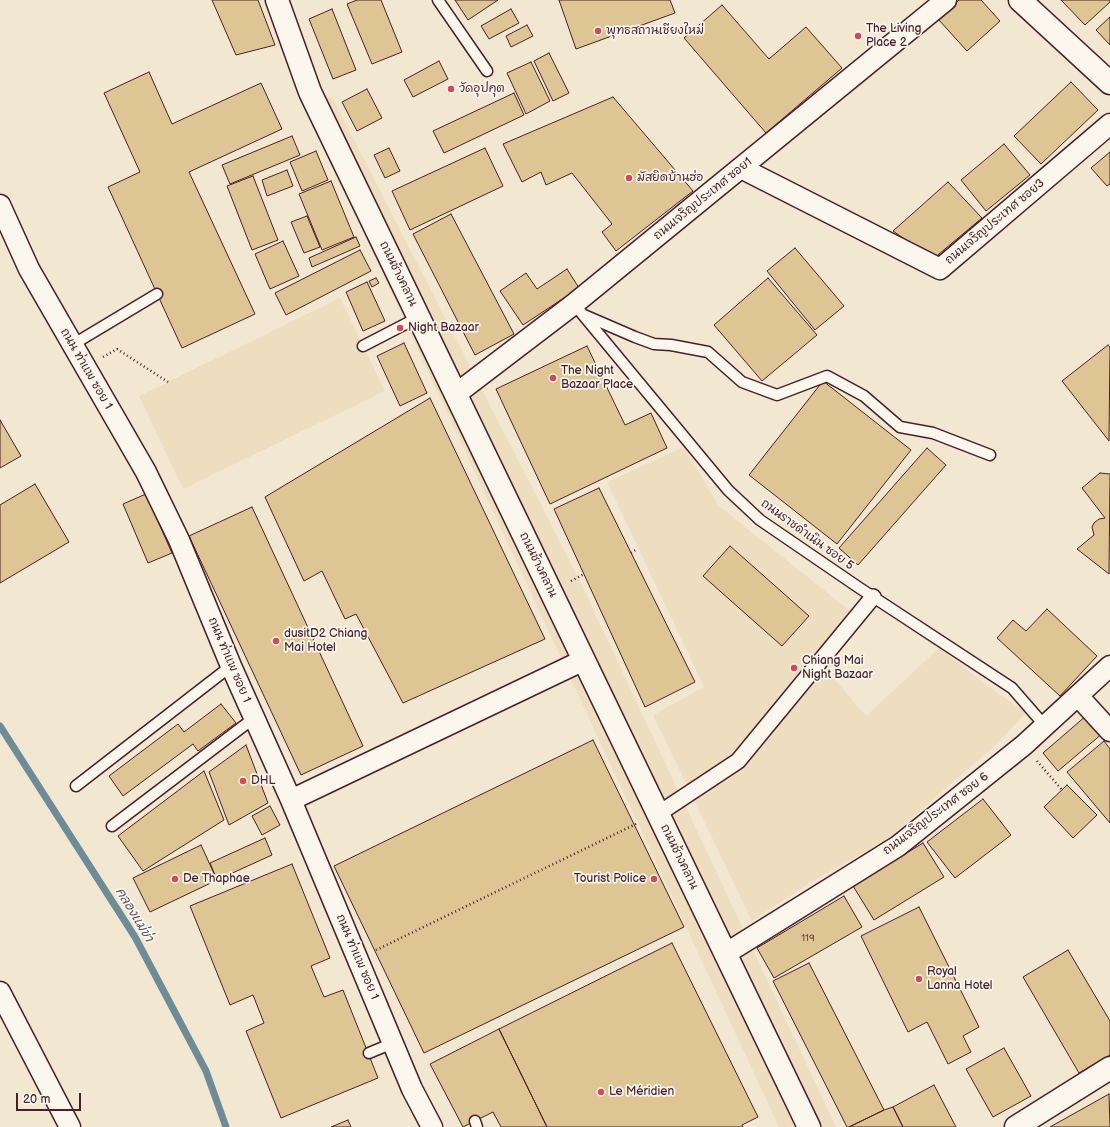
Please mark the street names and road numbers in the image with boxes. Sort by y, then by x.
street label: ถนนเจริญประเทศ ซอย1 [651,155,755,243]
street label: ถนนเจริญประเทศ ซอย3 [942,176,1048,268]
street label: ถนนช้างคลาน [376,239,420,309]
street label: ถนน ท่าแพ ซอย 1 [57,326,115,412]
street label: ถนนราชดำเนิน ซอย 5 [758,496,856,574]
street label: ถนนช้างคลาน [516,530,560,600]
street label: ถนน ท่าแพ ซอย 1 [205,615,253,705]
street label: ถนนเจริญประเทศ ซอย 6 [880,770,992,858]
street label: ถนนช้างคลาน [657,822,701,892]
street label: ถนน ท่าแพ ซอย 1 [333,912,381,1002]

